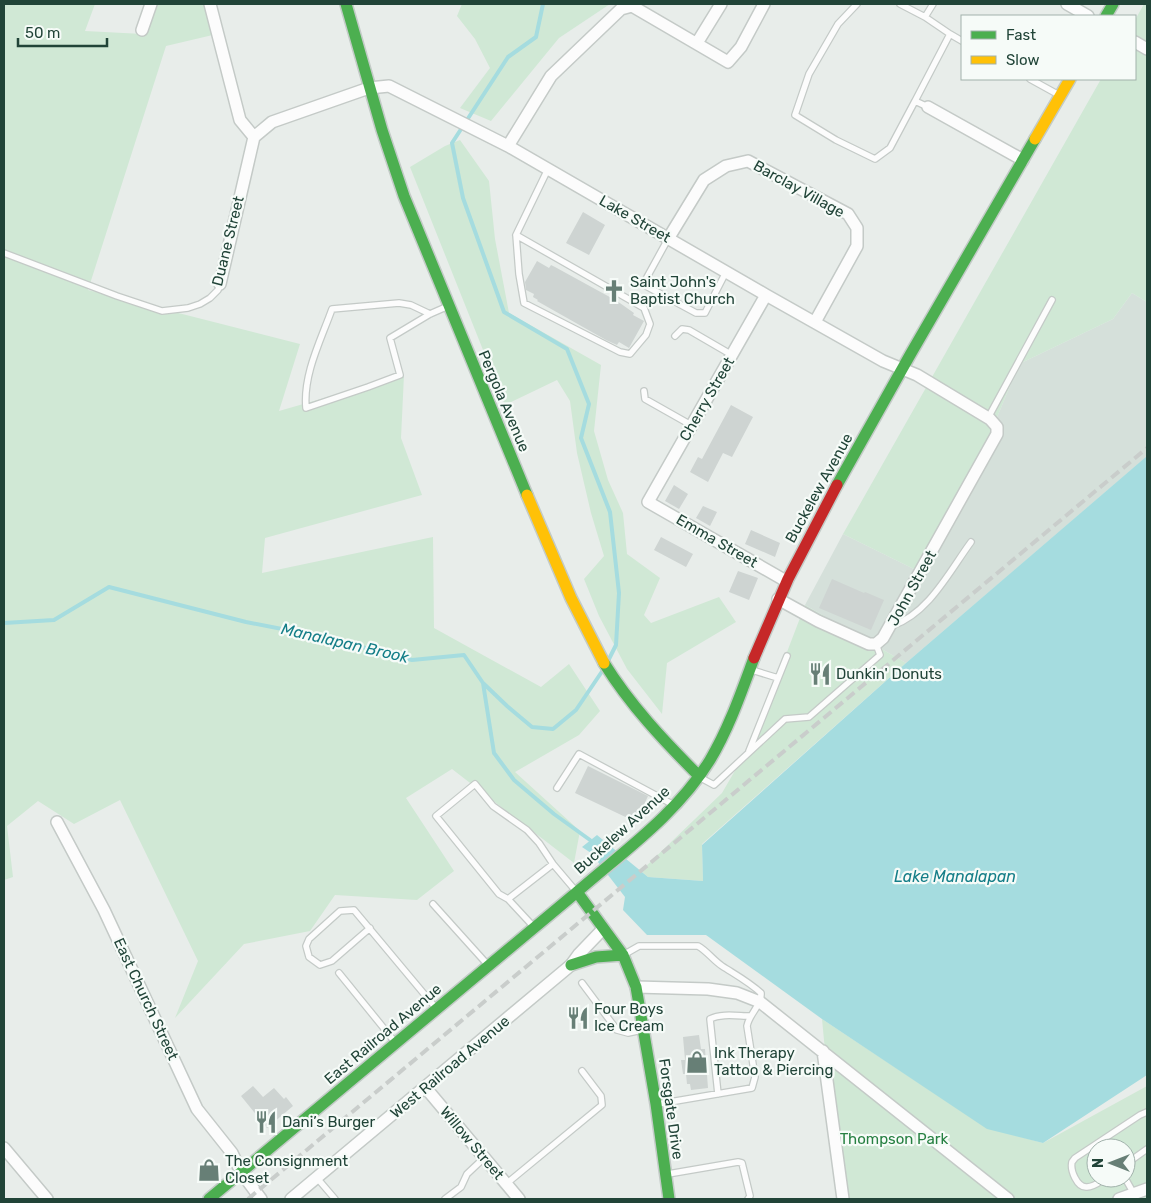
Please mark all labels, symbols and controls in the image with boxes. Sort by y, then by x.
scale bar [18,15,106,47]
legend [961,15,1136,80]
text: 50 m [25,24,60,42]
text: Fast [1006,26,1036,44]
text: Slow [1006,51,1039,69]
street label: Barclay Village [750,157,848,221]
street label: Lake Street [596,191,674,247]
street label: Duane Street [208,194,248,288]
place label: Saint John's Baptist Church [630,273,735,308]
church icon: Saint John's Baptist Church [601,278,627,304]
street label: Pergola Avenue [474,347,534,455]
street label: Cherry Street [676,354,738,444]
street label: Buckelew Avenue [781,430,857,546]
street label: Emma Street [673,510,761,572]
street label: John Street [884,547,940,629]
water label: Manalapan Brook [279,619,411,667]
restaurant icon: Dunkin' Donuts [807,661,833,687]
place label: Dunkin' Donuts [836,665,942,683]
street label: Buckelew Avenue [570,782,674,878]
water label: Lake Manalapan [894,867,1016,886]
street label: East Church Street [110,935,182,1063]
street label: East Railroad Avenue [321,980,445,1088]
place label: Four Boys Ice Cream [594,1000,664,1035]
restaurant icon: Four Boys Ice Cream [565,1005,591,1031]
street label: West Railroad Avenue [387,1012,513,1122]
place label: Ink Therapy Tattoo & Piercing [714,1044,833,1079]
shop icon: Ink Therapy Tattoo & Piercing [684,1049,710,1075]
street label: Forsgate Drive [655,1057,687,1161]
street label: Willow Street [436,1103,508,1183]
restaurant icon: Dani’s Burger [253,1109,279,1135]
place label: Dani’s Burger [282,1113,375,1131]
park label: Thompson Park [840,1130,949,1148]
north arrow [1086,1138,1136,1188]
place label: The Consignment Closet [225,1152,348,1187]
shop icon: The Consignment Closet [196,1157,222,1183]
text: N [1090,1158,1107,1168]

